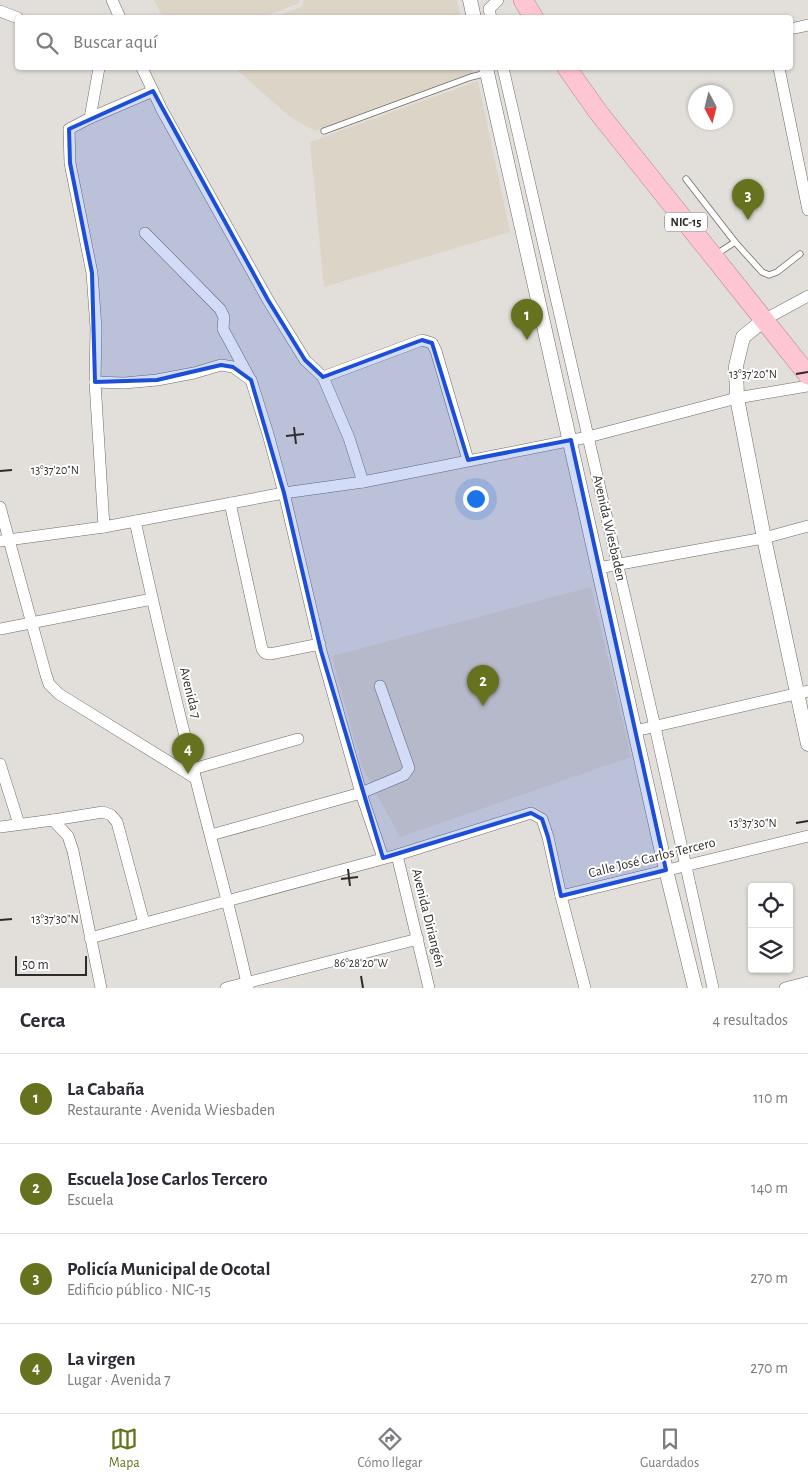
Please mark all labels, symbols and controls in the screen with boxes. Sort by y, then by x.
search box [15,15,793,70]
icon: search [33,29,61,57]
text: Buscar aquí [73,33,158,52]
north arrow [688,85,733,130]
pin: 3 [732,179,764,220]
road number: NIC-15 [665,212,707,232]
pin: 1 [511,299,543,340]
text: 13°37'20"N [729,368,777,380]
text: 13°37'20"N [31,464,79,476]
street label: Avenida Wiesbaden [590,473,628,583]
your location [463,486,489,512]
pin: 2 [467,665,499,706]
street label: Avenida 7 [177,666,203,720]
pin: 4 [172,733,204,774]
text: 13°37'30"N [729,817,777,829]
street label: Calle José Carlos Tercero [587,835,717,881]
street label: Avenida Diriangén [409,867,447,969]
map controls [748,883,793,973]
button: locate [748,883,793,928]
text: 13°37'30"N [31,913,79,925]
button: layers [748,928,793,973]
scale bar [15,953,88,976]
text: 86°28'20"W [334,957,388,969]
text: 50 m [22,958,49,972]
text: Cerca [20,1010,66,1031]
text: 4 resultados [713,1012,788,1028]
text: La Cabaña [67,1080,144,1099]
text: 1 [33,1090,39,1106]
text: 110 m [753,1090,788,1106]
text: Restaurante · Avenida Wiesbaden [67,1102,275,1118]
text: Escuela Jose Carlos Tercero [67,1170,268,1189]
text: 2 [32,1180,40,1196]
text: 140 m [751,1180,788,1196]
text: Escuela [67,1192,114,1208]
text: Policía Municipal de Ocotal [67,1260,270,1279]
text: 3 [33,1270,39,1286]
text: 270 m [750,1270,788,1286]
text: Edificio público · NIC-15 [67,1282,211,1298]
text: La virgen [67,1350,136,1369]
text: 4 [32,1360,40,1376]
text: 270 m [750,1360,788,1376]
text: Lugar · Avenida 7 [67,1372,171,1388]
tab: Mapa [109,1425,140,1472]
tab: Cómo llegar [358,1425,422,1472]
tab: Guardados [640,1425,699,1472]

